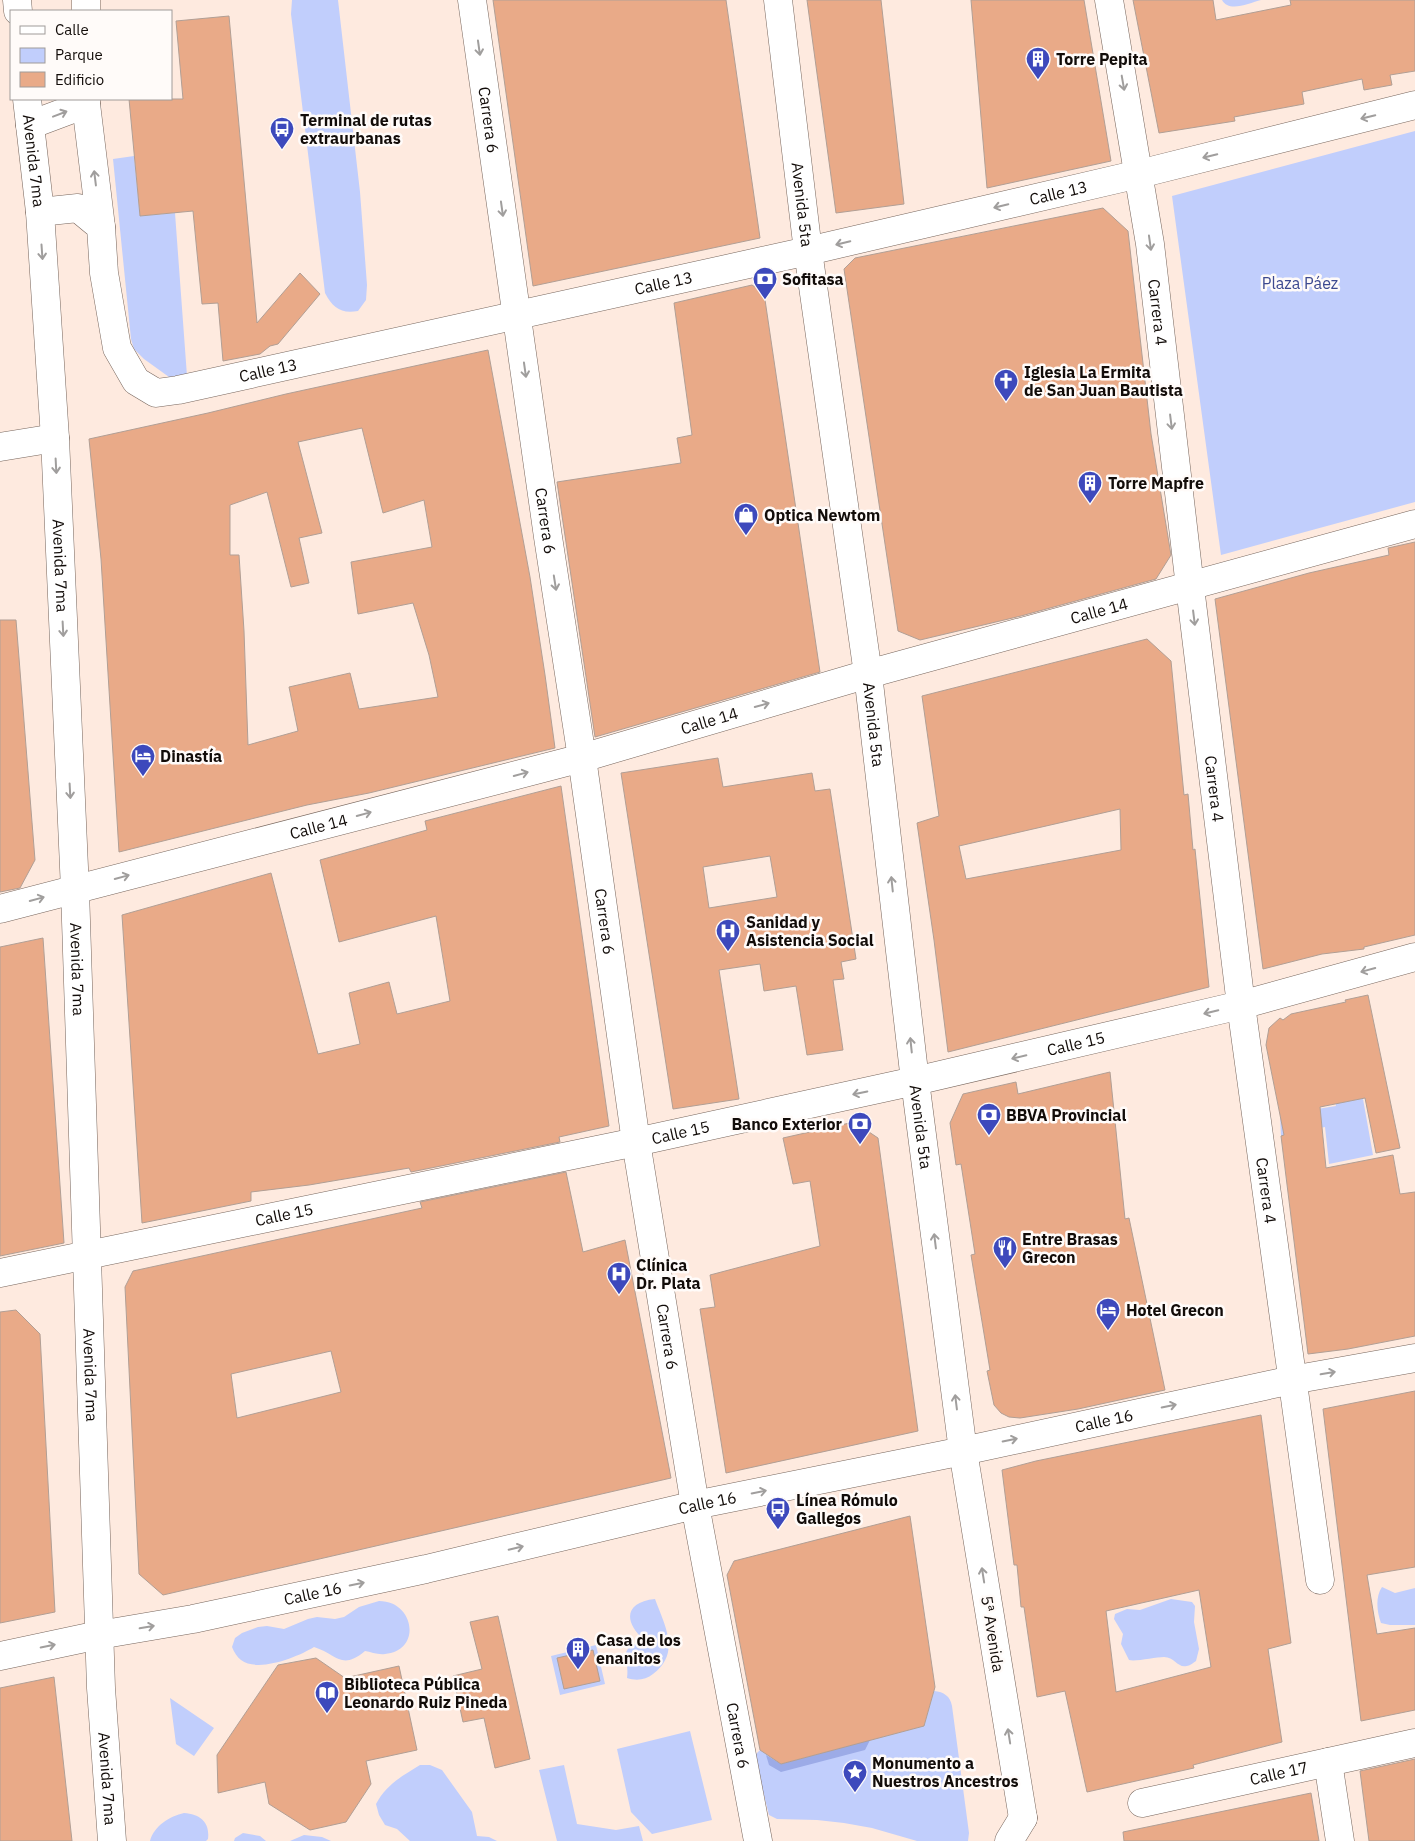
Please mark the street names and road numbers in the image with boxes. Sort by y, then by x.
street label: Carrera 6 [474,85,504,154]
street label: Avenida 7ma [19,113,49,209]
street label: Avenida 5ta [787,161,817,248]
street label: Calle 13 [1027,176,1089,209]
street label: Calle 13 [633,267,694,299]
street label: Carrera 4 [1144,278,1172,346]
street label: Calle 13 [237,354,299,386]
street label: Carrera 6 [531,486,560,555]
street label: Avenida 7ma [49,519,73,613]
street label: Calle 14 [1068,593,1130,628]
street label: Avenida 5ta [859,681,889,768]
street label: Calle 14 [678,703,740,738]
street label: Carrera 4 [1201,754,1229,823]
street label: Calle 14 [287,809,349,843]
street label: Carrera 6 [590,887,620,956]
street label: Avenida 7ma [66,922,89,1017]
street label: Calle 15 [1045,1027,1107,1060]
street label: Avenida 5ta [906,1083,936,1171]
street label: Calle 15 [650,1116,712,1148]
street label: Carrera 4 [1252,1156,1281,1225]
street label: Calle 15 [253,1199,315,1230]
street label: Carrera 6 [652,1302,683,1371]
street label: Avenida 7ma [79,1328,102,1422]
street label: Calle 16 [1073,1405,1135,1437]
street label: Calle 16 [676,1487,738,1519]
street label: Calle 16 [282,1577,344,1609]
street label: 5ª Avenida [977,1594,1009,1674]
street label: Carrera 6 [722,1701,754,1770]
street label: Avenida 7ma [94,1731,121,1826]
street label: Calle 17 [1248,1757,1310,1789]

